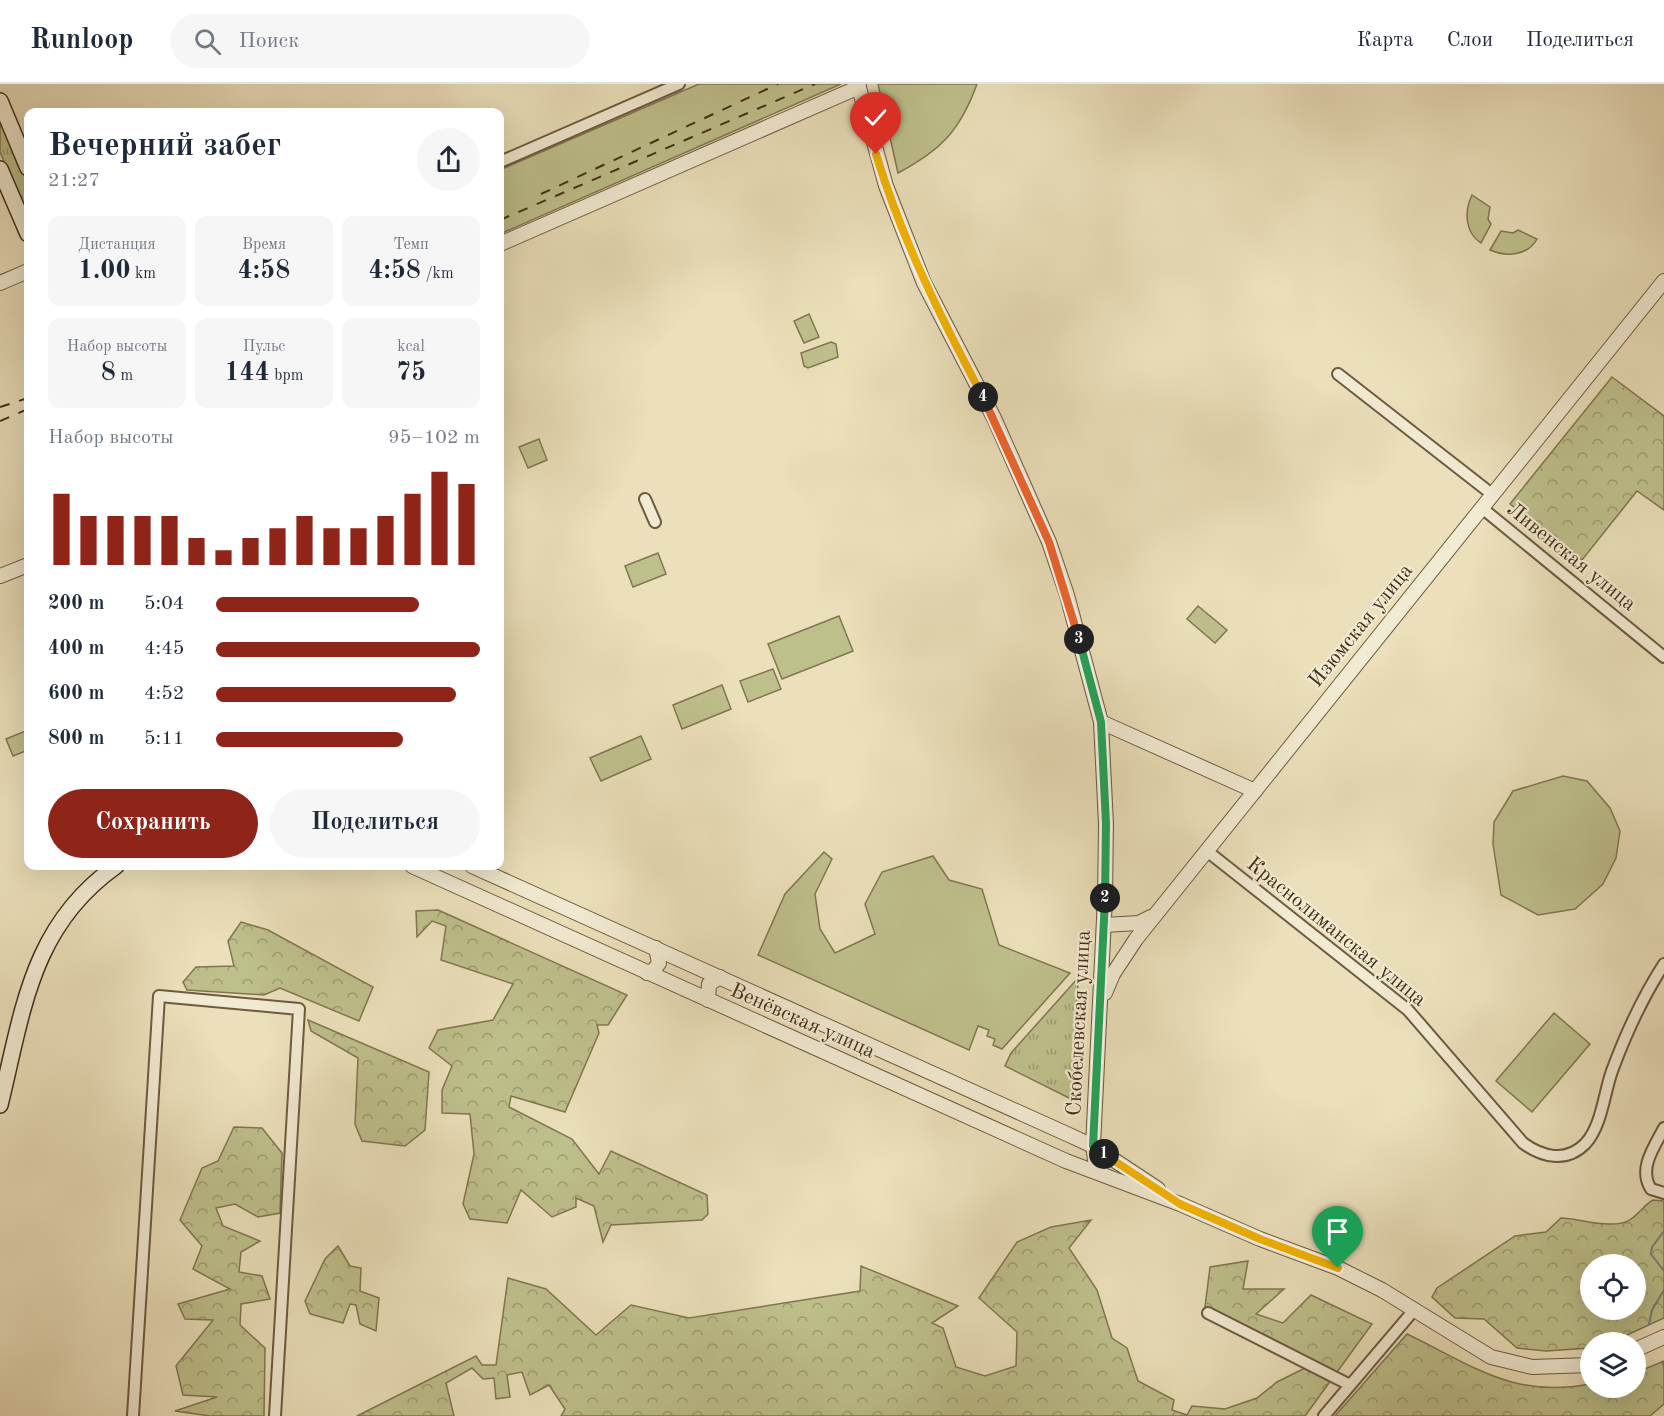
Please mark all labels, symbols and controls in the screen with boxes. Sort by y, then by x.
search box [170,14,590,68]
icon: search [191,25,224,58]
text: Runloop [30,27,134,55]
text: Поиск [239,30,299,52]
text: Карта [1357,30,1414,51]
text: Слои [1447,30,1493,51]
text: Поделиться [1526,30,1634,51]
pin [850,92,901,154]
icon: check [859,101,892,134]
button: share [417,128,480,191]
text: Вечерний забег [48,130,281,163]
text: 21:27 [48,171,100,191]
text: Дистанция [78,237,156,253]
text: Время [242,237,286,253]
text: Темп [393,237,429,253]
text: 1.00 [78,258,131,284]
text: 4:58 [238,258,290,284]
text: 4:58 [368,258,421,284]
text: km [131,266,156,282]
text: /km [421,266,454,282]
text: Набор высоты [67,339,167,355]
text: Пульс [243,339,285,355]
text: kcal [397,339,425,355]
text: 8 [101,360,116,386]
text: 144 [225,360,270,386]
text: 75 [396,360,426,386]
text: m [116,368,133,384]
text: bpm [270,368,303,384]
pin: 4 [968,382,998,412]
text: 4 [978,389,988,405]
text: Набор высоты [48,428,174,448]
text: 95–102 m [388,428,480,448]
street label: Ливенская улица [1502,499,1640,616]
street label: Изюмская улица [1305,560,1417,692]
text: 200 m [48,594,104,614]
text: 5:04 [144,594,184,614]
pin: 3 [1064,624,1094,654]
text: 3 [1074,631,1084,647]
text: 400 m [48,639,104,659]
text: 4:45 [144,639,184,659]
text: 600 m [48,684,104,704]
text: 4:52 [144,684,184,704]
text: 800 m [48,729,104,749]
text: 5:11 [144,729,184,749]
button: Сохранить [48,789,258,858]
button: Поделиться [270,789,480,858]
street label: Краснолиманская улица [1242,853,1430,1011]
pin: 2 [1090,883,1120,913]
text: 2 [1100,890,1110,906]
street label: Скобелевская улица [1064,930,1095,1117]
street label: Венёвская улица [727,980,878,1063]
pin: 1 [1089,1139,1119,1169]
text: 1 [1099,1146,1109,1162]
pin [1312,1206,1363,1268]
icon: arrive [1321,1215,1354,1248]
map controls [1580,1254,1646,1398]
button: locate [1580,1254,1646,1320]
button: layers [1580,1332,1646,1398]

